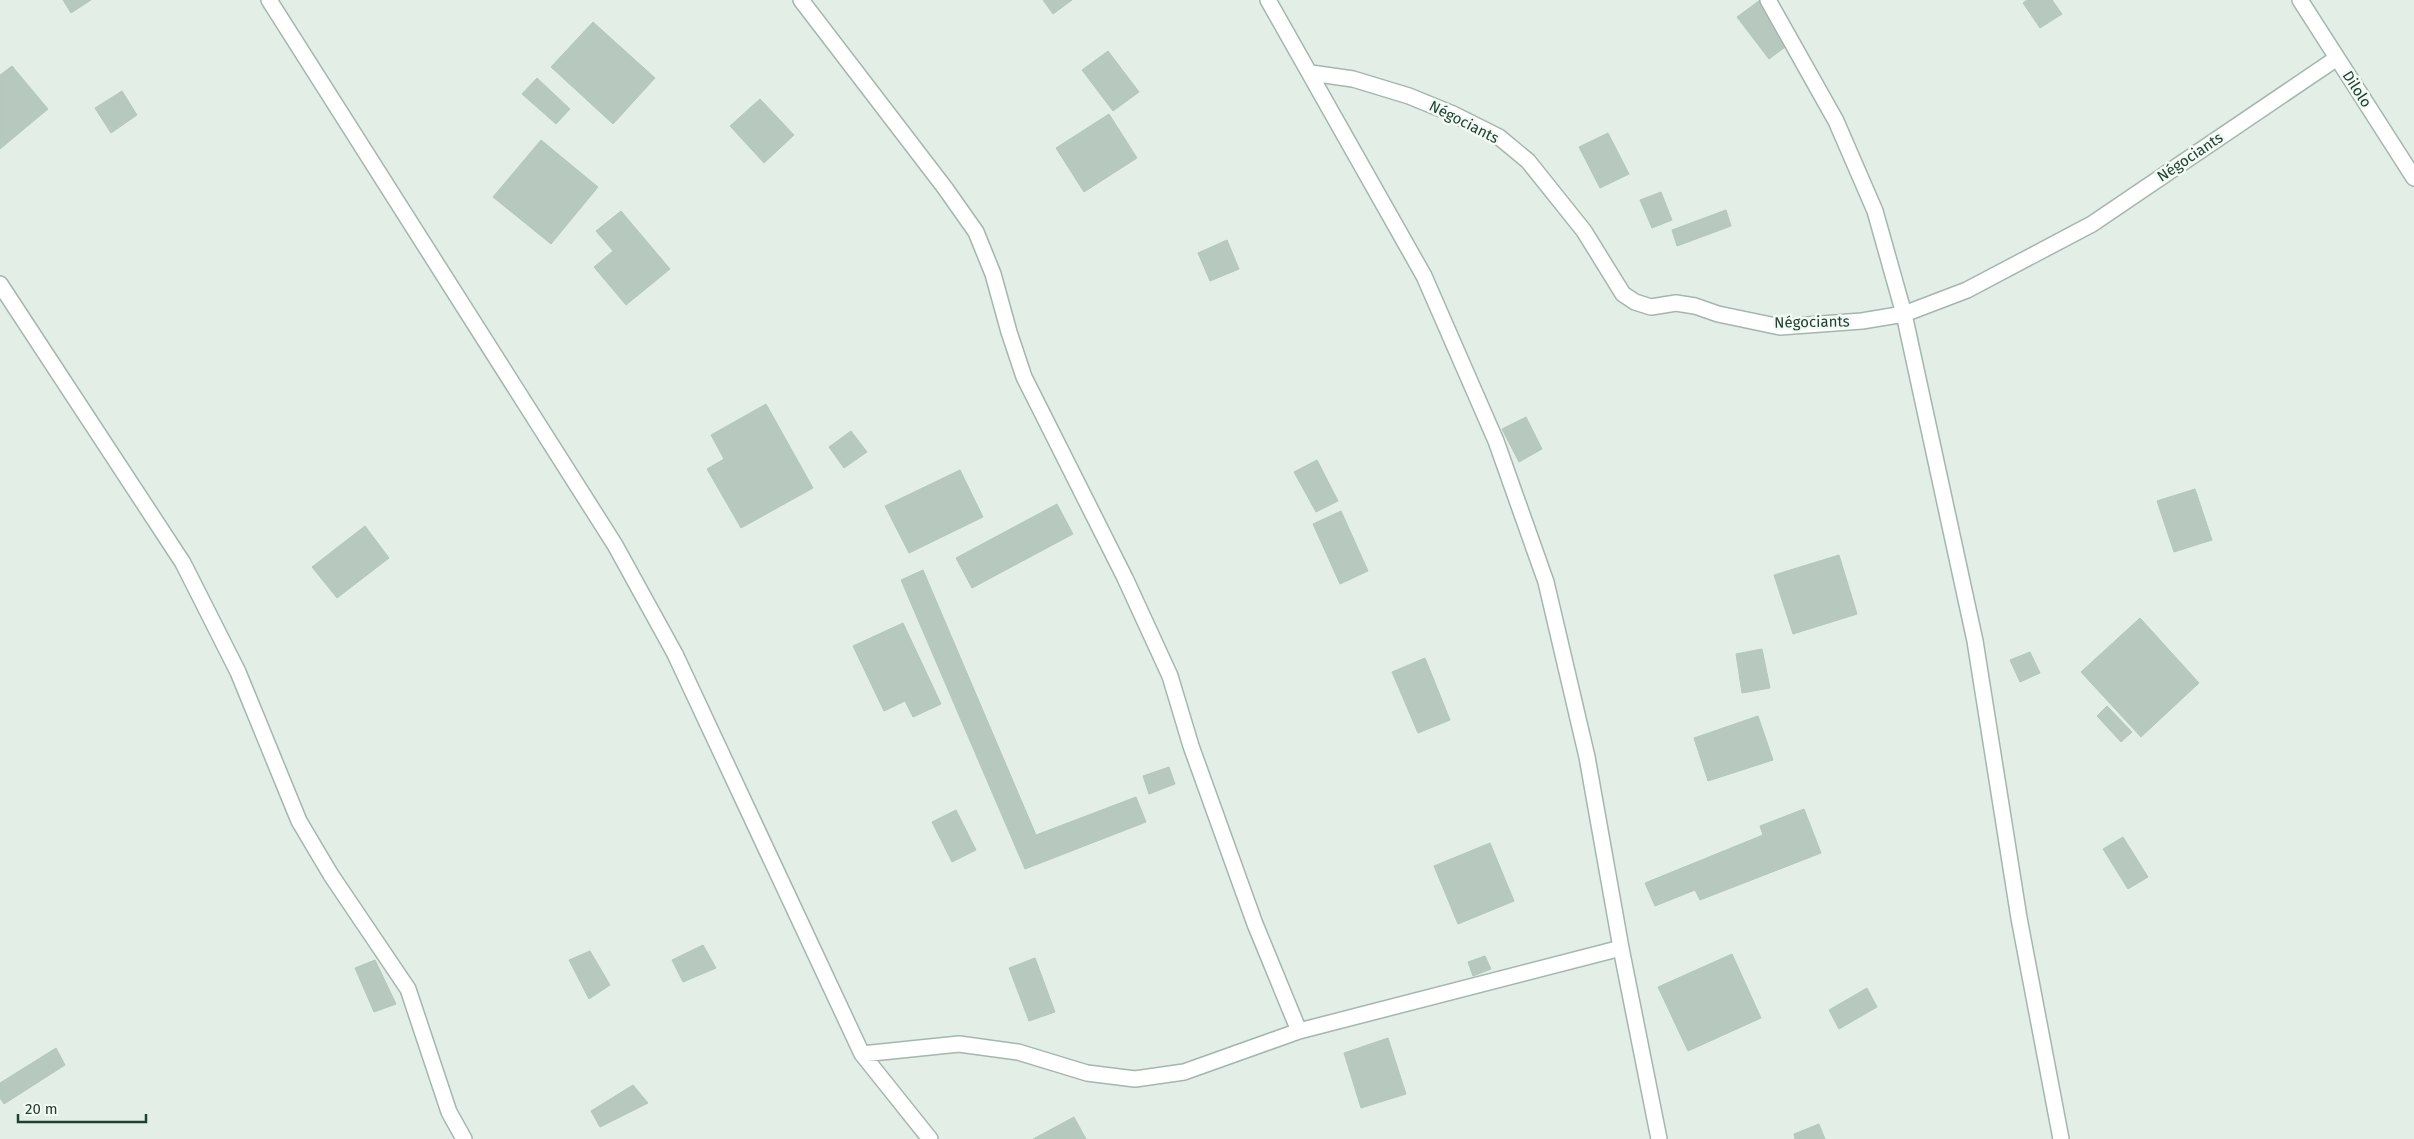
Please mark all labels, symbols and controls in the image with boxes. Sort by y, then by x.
street label: Dilolo [2339,67,2375,111]
street label: Négociants [1426,97,1502,147]
street label: Négociants [2154,128,2226,186]
street label: Négociants [1774,312,1850,332]
scale bar [18,1092,145,1124]
text: 20 m [25,1100,58,1118]

